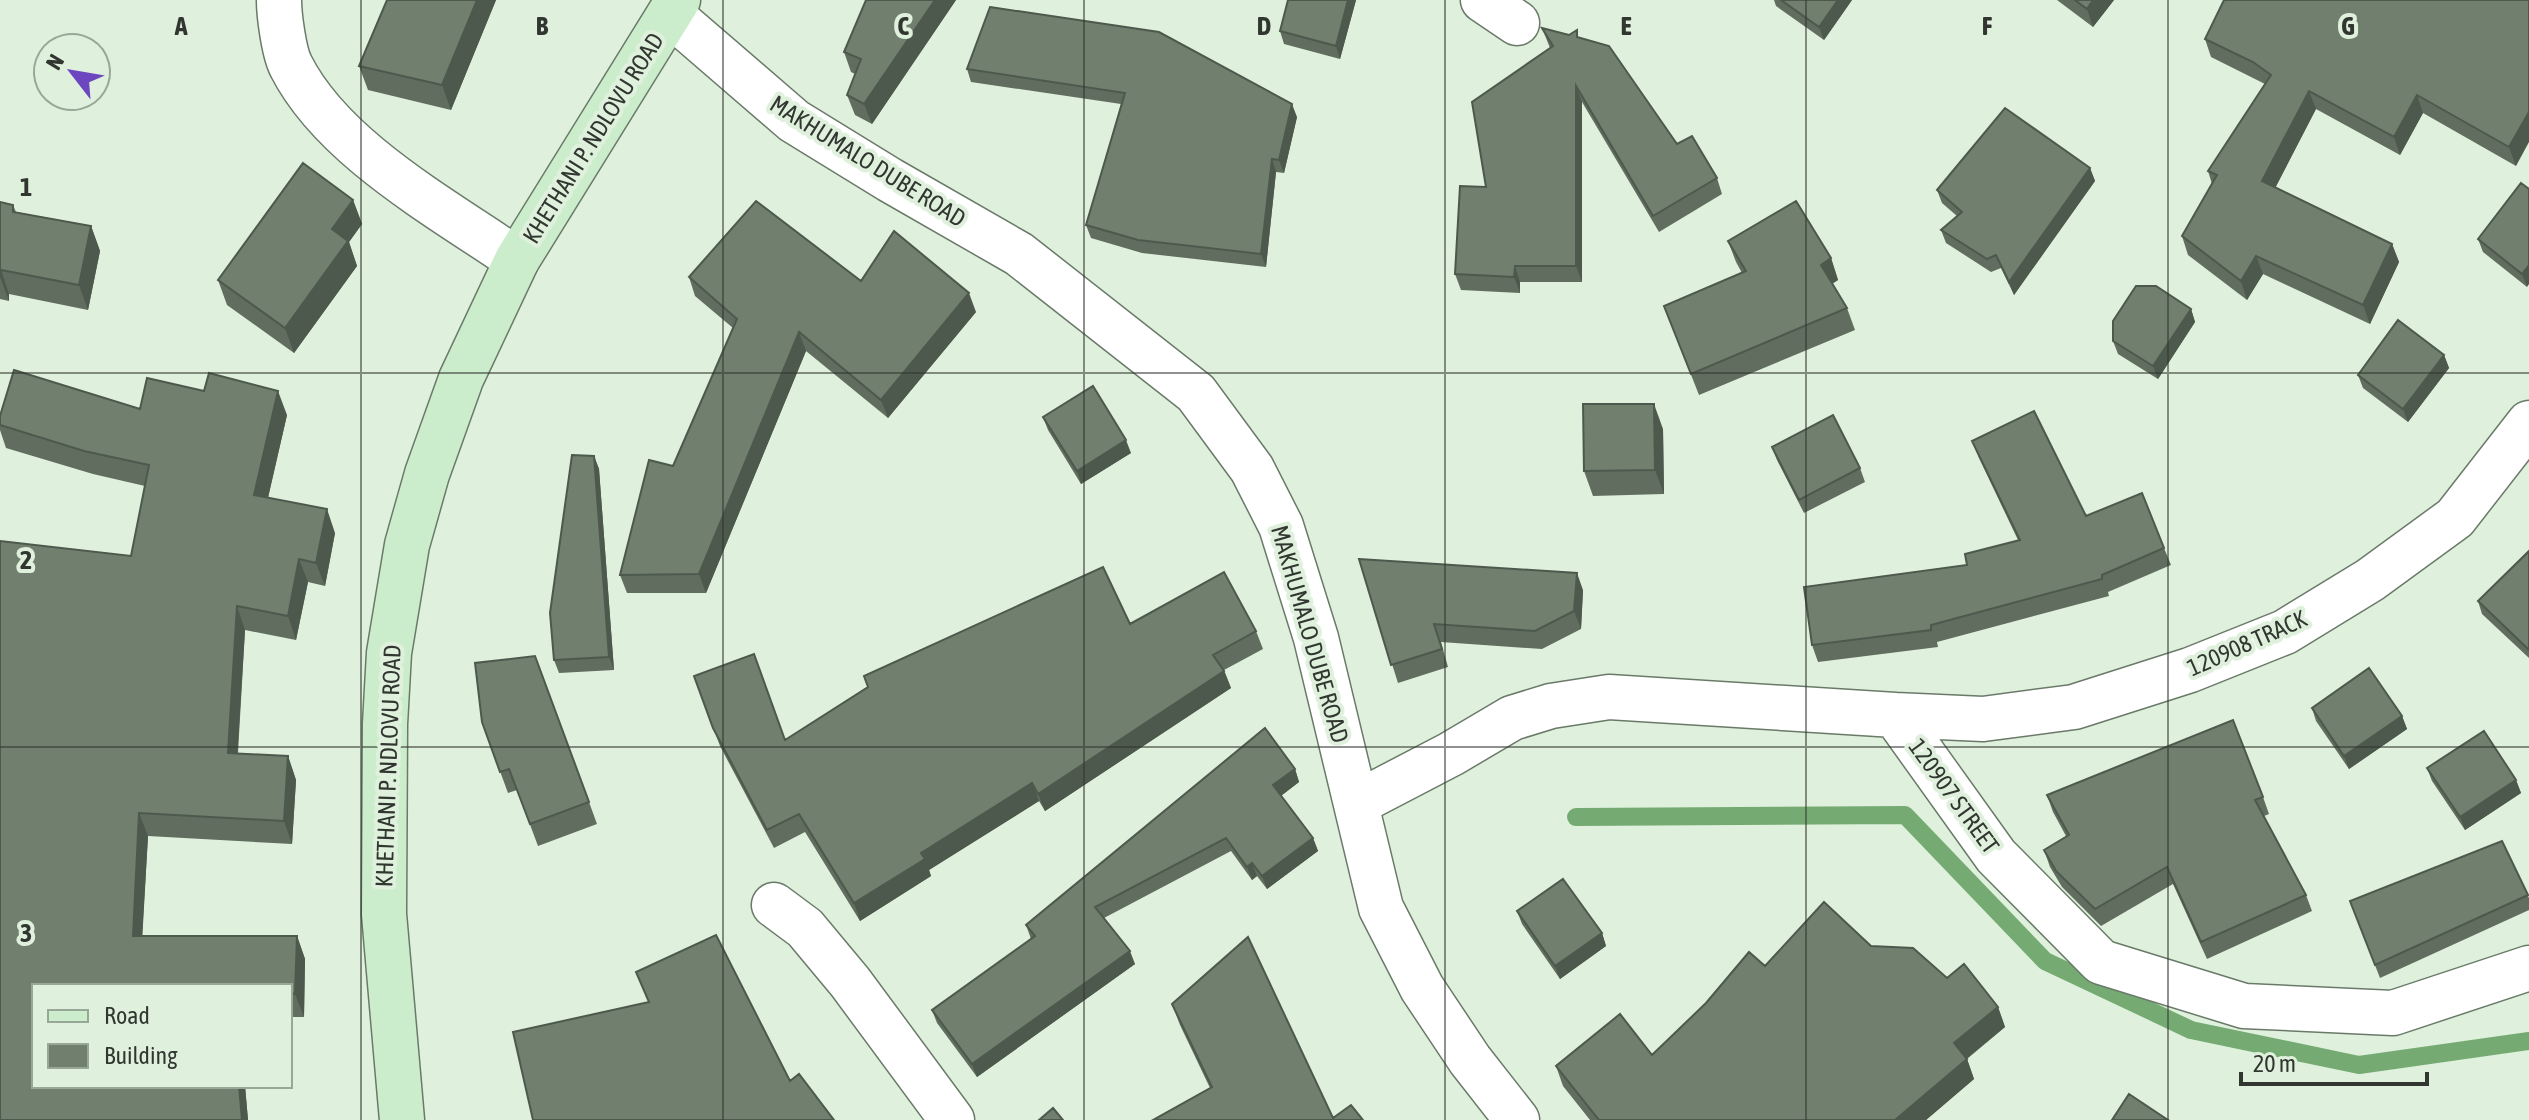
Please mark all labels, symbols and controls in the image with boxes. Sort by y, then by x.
text: A [174,11,188,41]
text: B [536,11,549,41]
text: C [897,11,909,41]
text: D [1257,11,1271,41]
text: E [1620,11,1632,41]
text: F [1982,11,1993,41]
text: G [2341,11,2355,41]
street label: KHETHANI P. NDLOVU ROAD [517,28,669,248]
north arrow [32,32,112,112]
text: N [40,49,69,74]
street label: MAKHUMALO DUBE ROAD [765,90,971,232]
text: 1 [20,172,32,202]
street label: MAKHUMALO DUBE ROAD [1266,522,1354,746]
text: 2 [20,545,32,575]
street label: 120908 TRACK [2183,605,2311,681]
street label: KHETHANI P. NDLOVU ROAD [370,644,406,888]
street label: 120907 STREET [1904,734,2005,859]
text: 3 [20,918,32,948]
legend [32,984,292,1088]
text: Road [104,1002,150,1029]
scale bar [2241,1036,2427,1086]
text: Building [104,1042,178,1069]
text: 20 m [2253,1050,2296,1077]

